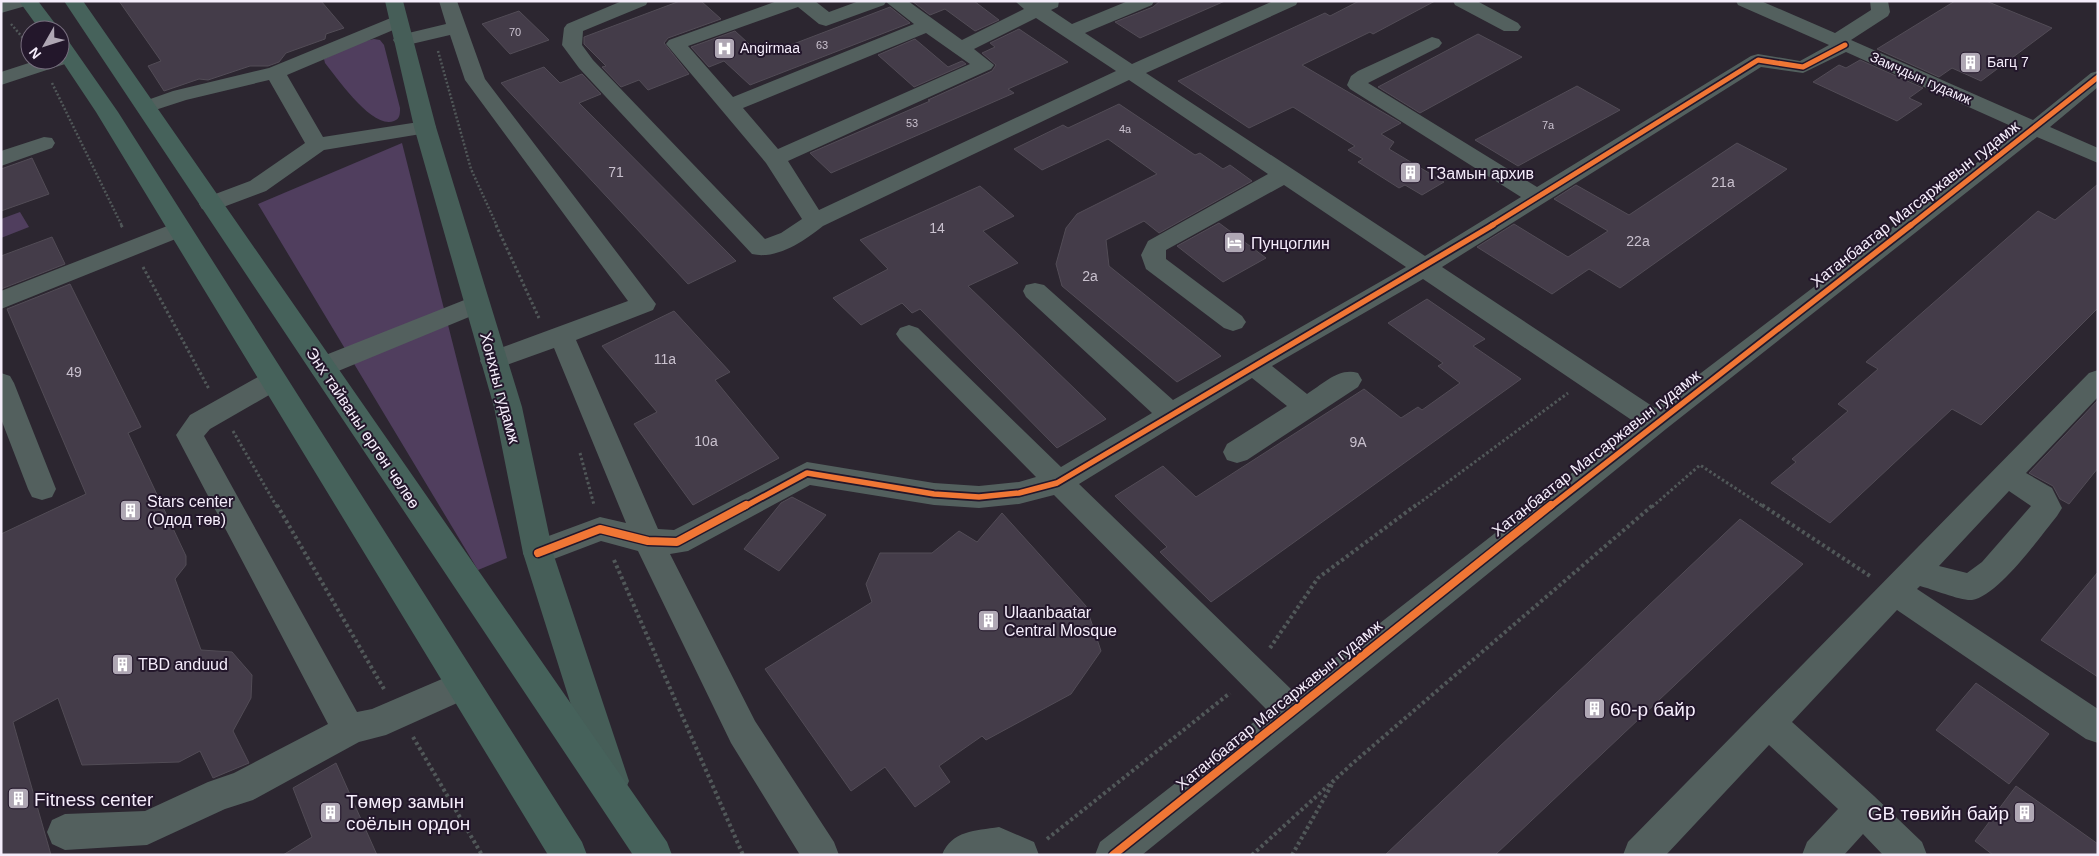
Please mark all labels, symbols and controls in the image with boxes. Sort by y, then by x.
north arrow [20,20,70,70]
house number: 70 [509,26,521,38]
hospital icon: Angirmaa [712,36,736,60]
house number: 63 [816,39,828,51]
place label: Angirmaa [740,40,800,56]
text: N [25,44,44,62]
street label: Замчдын гудамж [1868,48,1975,108]
building icon: Багц 7 [1959,50,1983,74]
place label: Багц 7 [1987,54,2029,70]
house number: 53 [906,117,918,129]
street label: Хатанбаатар Магсаржавын гудамж [1808,117,2023,291]
house number: 7а [1542,119,1555,131]
house number: 4a [1119,123,1132,135]
building icon: ТЗамын архив [1399,161,1423,185]
house number: 71 [608,164,624,180]
place label: ТЗамын архив [1427,165,1534,182]
house number: 21а [1711,174,1735,190]
house number: 14 [929,220,945,236]
hotel icon: Пунцоглин [1223,231,1247,255]
house number: 22а [1626,233,1650,249]
place label: Пунцоглин [1251,235,1330,252]
house number: 2а [1082,268,1098,284]
street label: Хонхны гудамж [477,331,523,446]
street label: Энх тайваны өргөн чөлөө [303,345,423,512]
house number: 11а [654,351,676,367]
house number: 49 [66,364,82,380]
street label: Хатанбаатар Магсаржавын гудамж [1489,366,1704,540]
house number: 10а [694,433,718,449]
house number: 9A [1349,434,1367,450]
place label: Stars center (Одод төв) [147,493,234,528]
building icon: Stars center (Одод төв) [119,498,143,522]
place label: Ulaanbaatar Central Mosque [1004,604,1117,639]
building icon: Ulaanbaatar Central Mosque [976,609,1000,633]
street label: Хатанбаатар Магсаржавын гудамж [1173,617,1385,793]
building icon: TBD anduud [110,652,134,676]
place label: TBD anduud [138,656,228,673]
building icon: 60-р байр [1582,697,1606,721]
place label: 60-р байр [1610,699,1696,720]
building icon: Fitness center [6,787,30,811]
place label: Fitness center [34,789,154,810]
place label: Төмөр замын соёлын ордон [346,791,470,834]
building icon: Төмөр замын соёлын ордон [318,800,342,824]
building icon: GB төвийн байр [2013,801,2037,825]
place label: GB төвийн байр [1868,803,2009,824]

